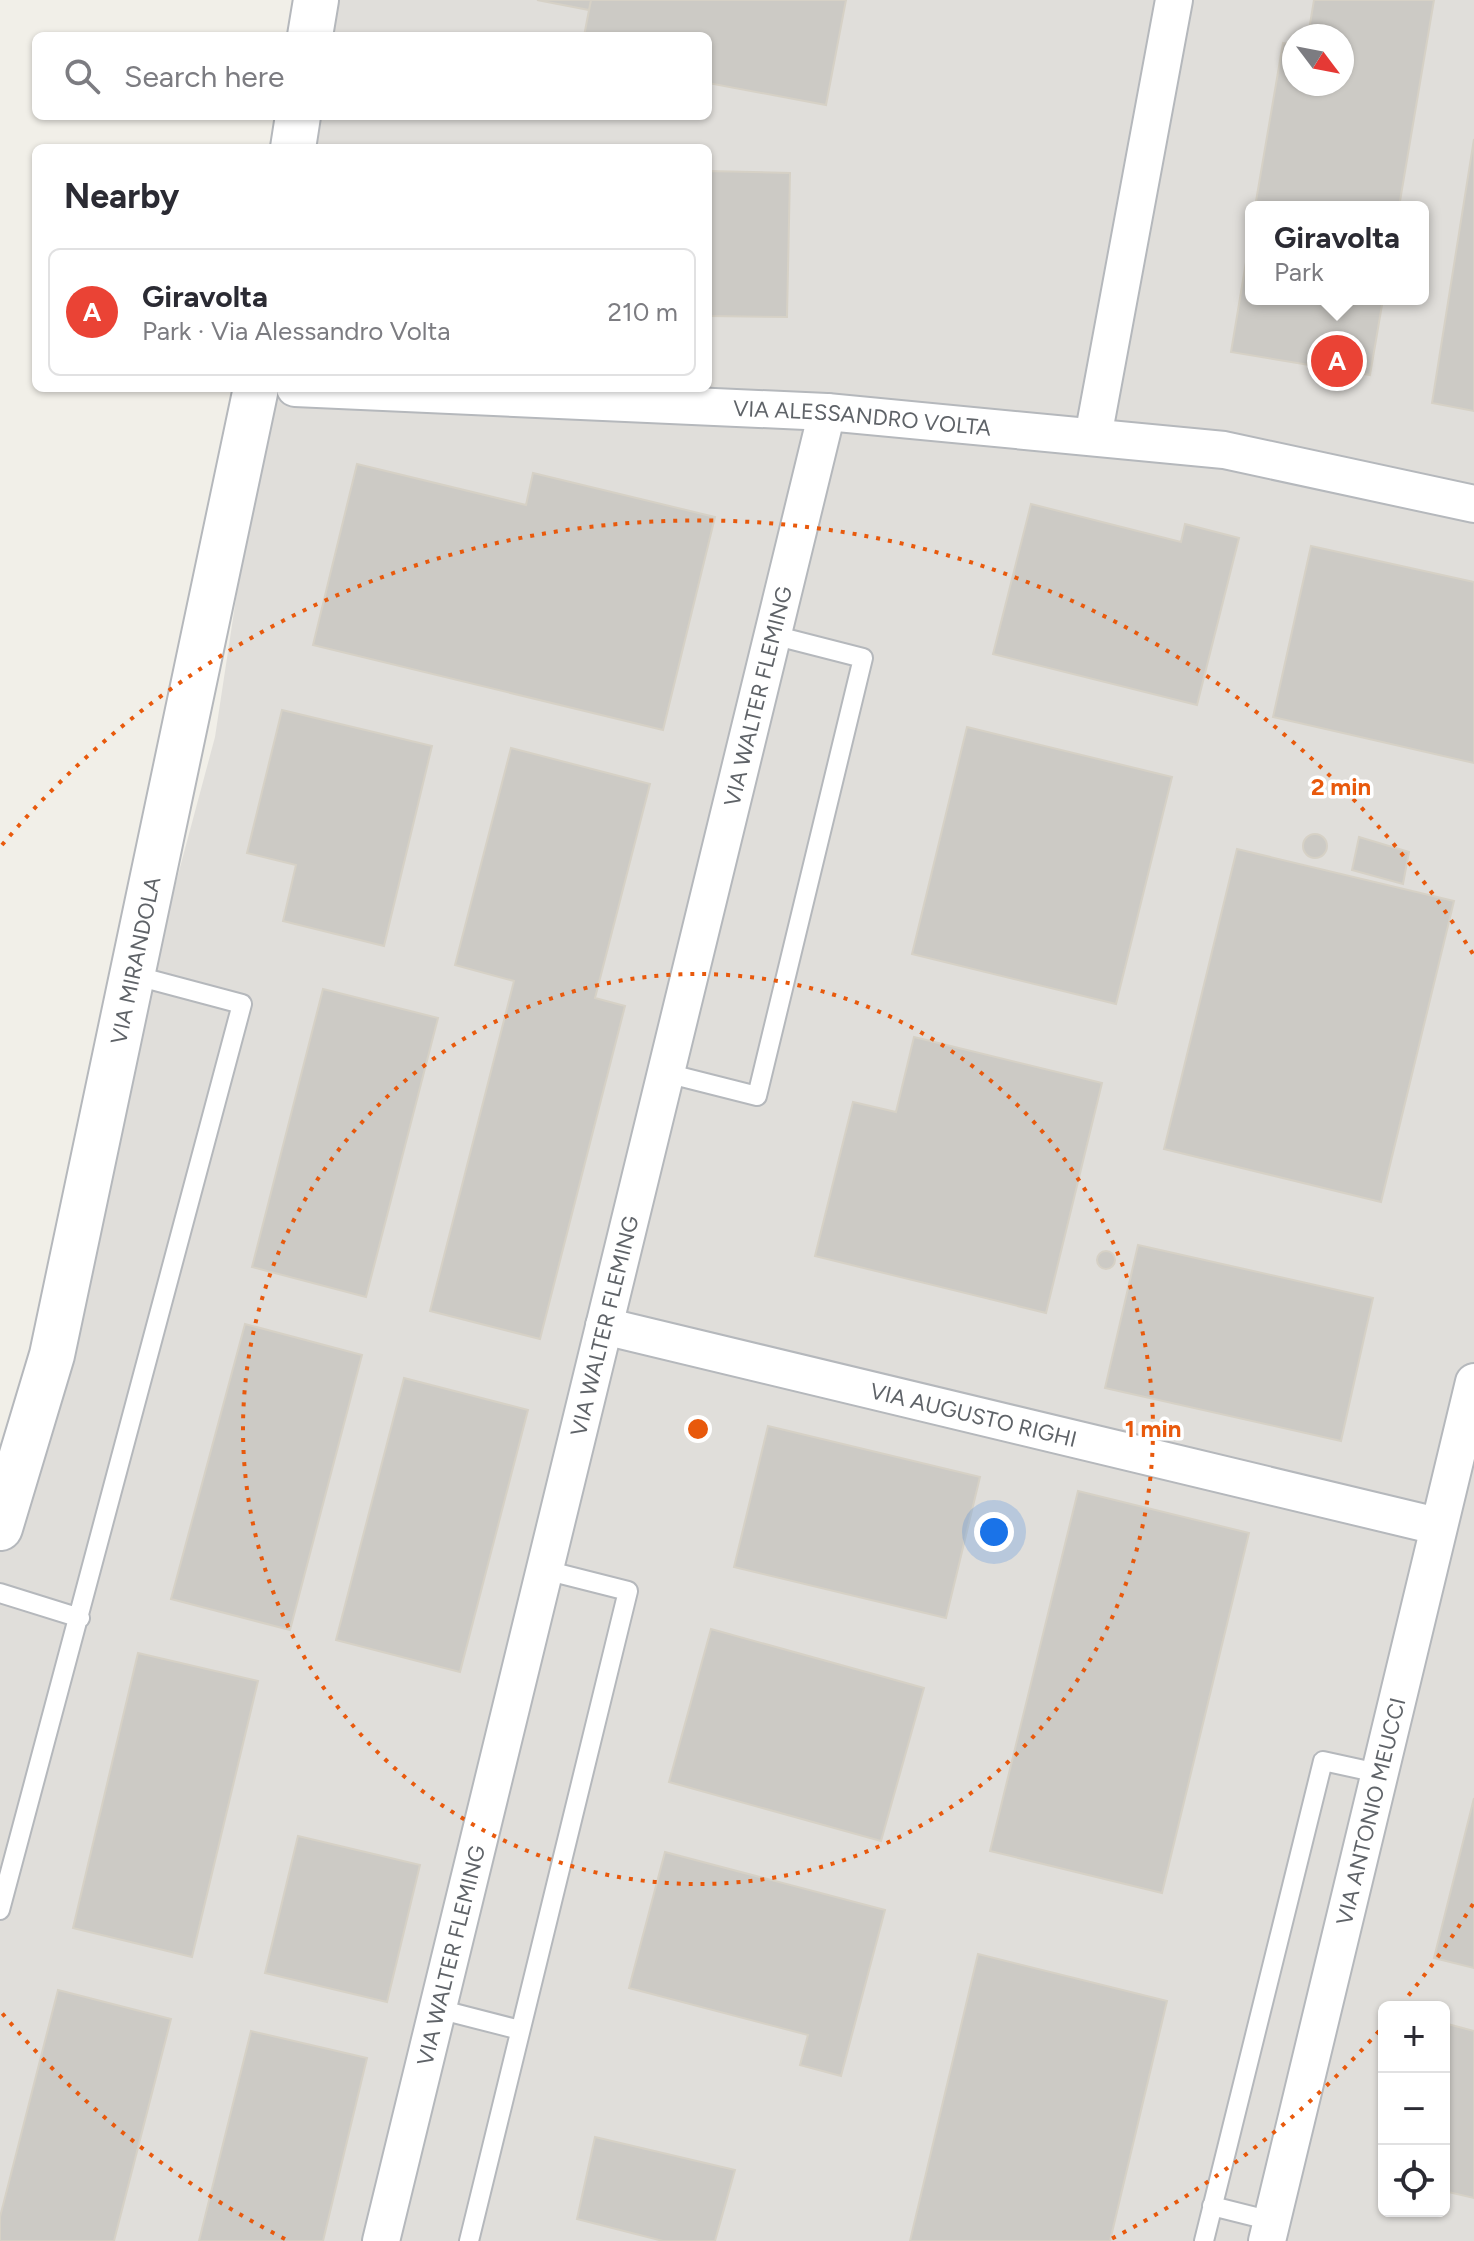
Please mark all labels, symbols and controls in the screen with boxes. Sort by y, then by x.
north arrow [1282,24,1354,96]
search box [32,32,712,120]
icon: search [60,54,104,98]
text: Search here [124,58,284,95]
text: Nearby [64,176,179,217]
popup [1245,201,1429,305]
text: Giravolta [1274,219,1400,256]
text: Park [1274,256,1324,288]
text: Giravolta [142,278,268,315]
text: A [83,296,101,328]
text: 210 m [608,296,678,328]
text: Park · Via Alessandro Volta [142,315,450,347]
pin: A [1311,331,1363,391]
street label: VIA ALESSANDRO VOLTA [732,395,993,442]
street label: VIA WALTER FLEMING [718,583,798,809]
text: 2 min [1311,772,1371,801]
street label: VIA MIRANDOLA [105,874,167,1047]
street label: VIA WALTER FLEMING [565,1213,645,1439]
street label: VIA AUGUSTO RIGHI [867,1377,1079,1453]
text: 1 min [1125,1414,1181,1443]
centre of rings [684,1415,712,1443]
your location [974,1512,1014,1552]
street label: VIA ANTONIO MEUCCI [1331,1695,1411,1928]
street label: VIA WALTER FLEMING [411,1843,491,2068]
map controls [1378,2001,1450,2217]
button: + [1378,2001,1450,2073]
button: − [1378,2073,1450,2145]
button: locate [1378,2145,1450,2217]

